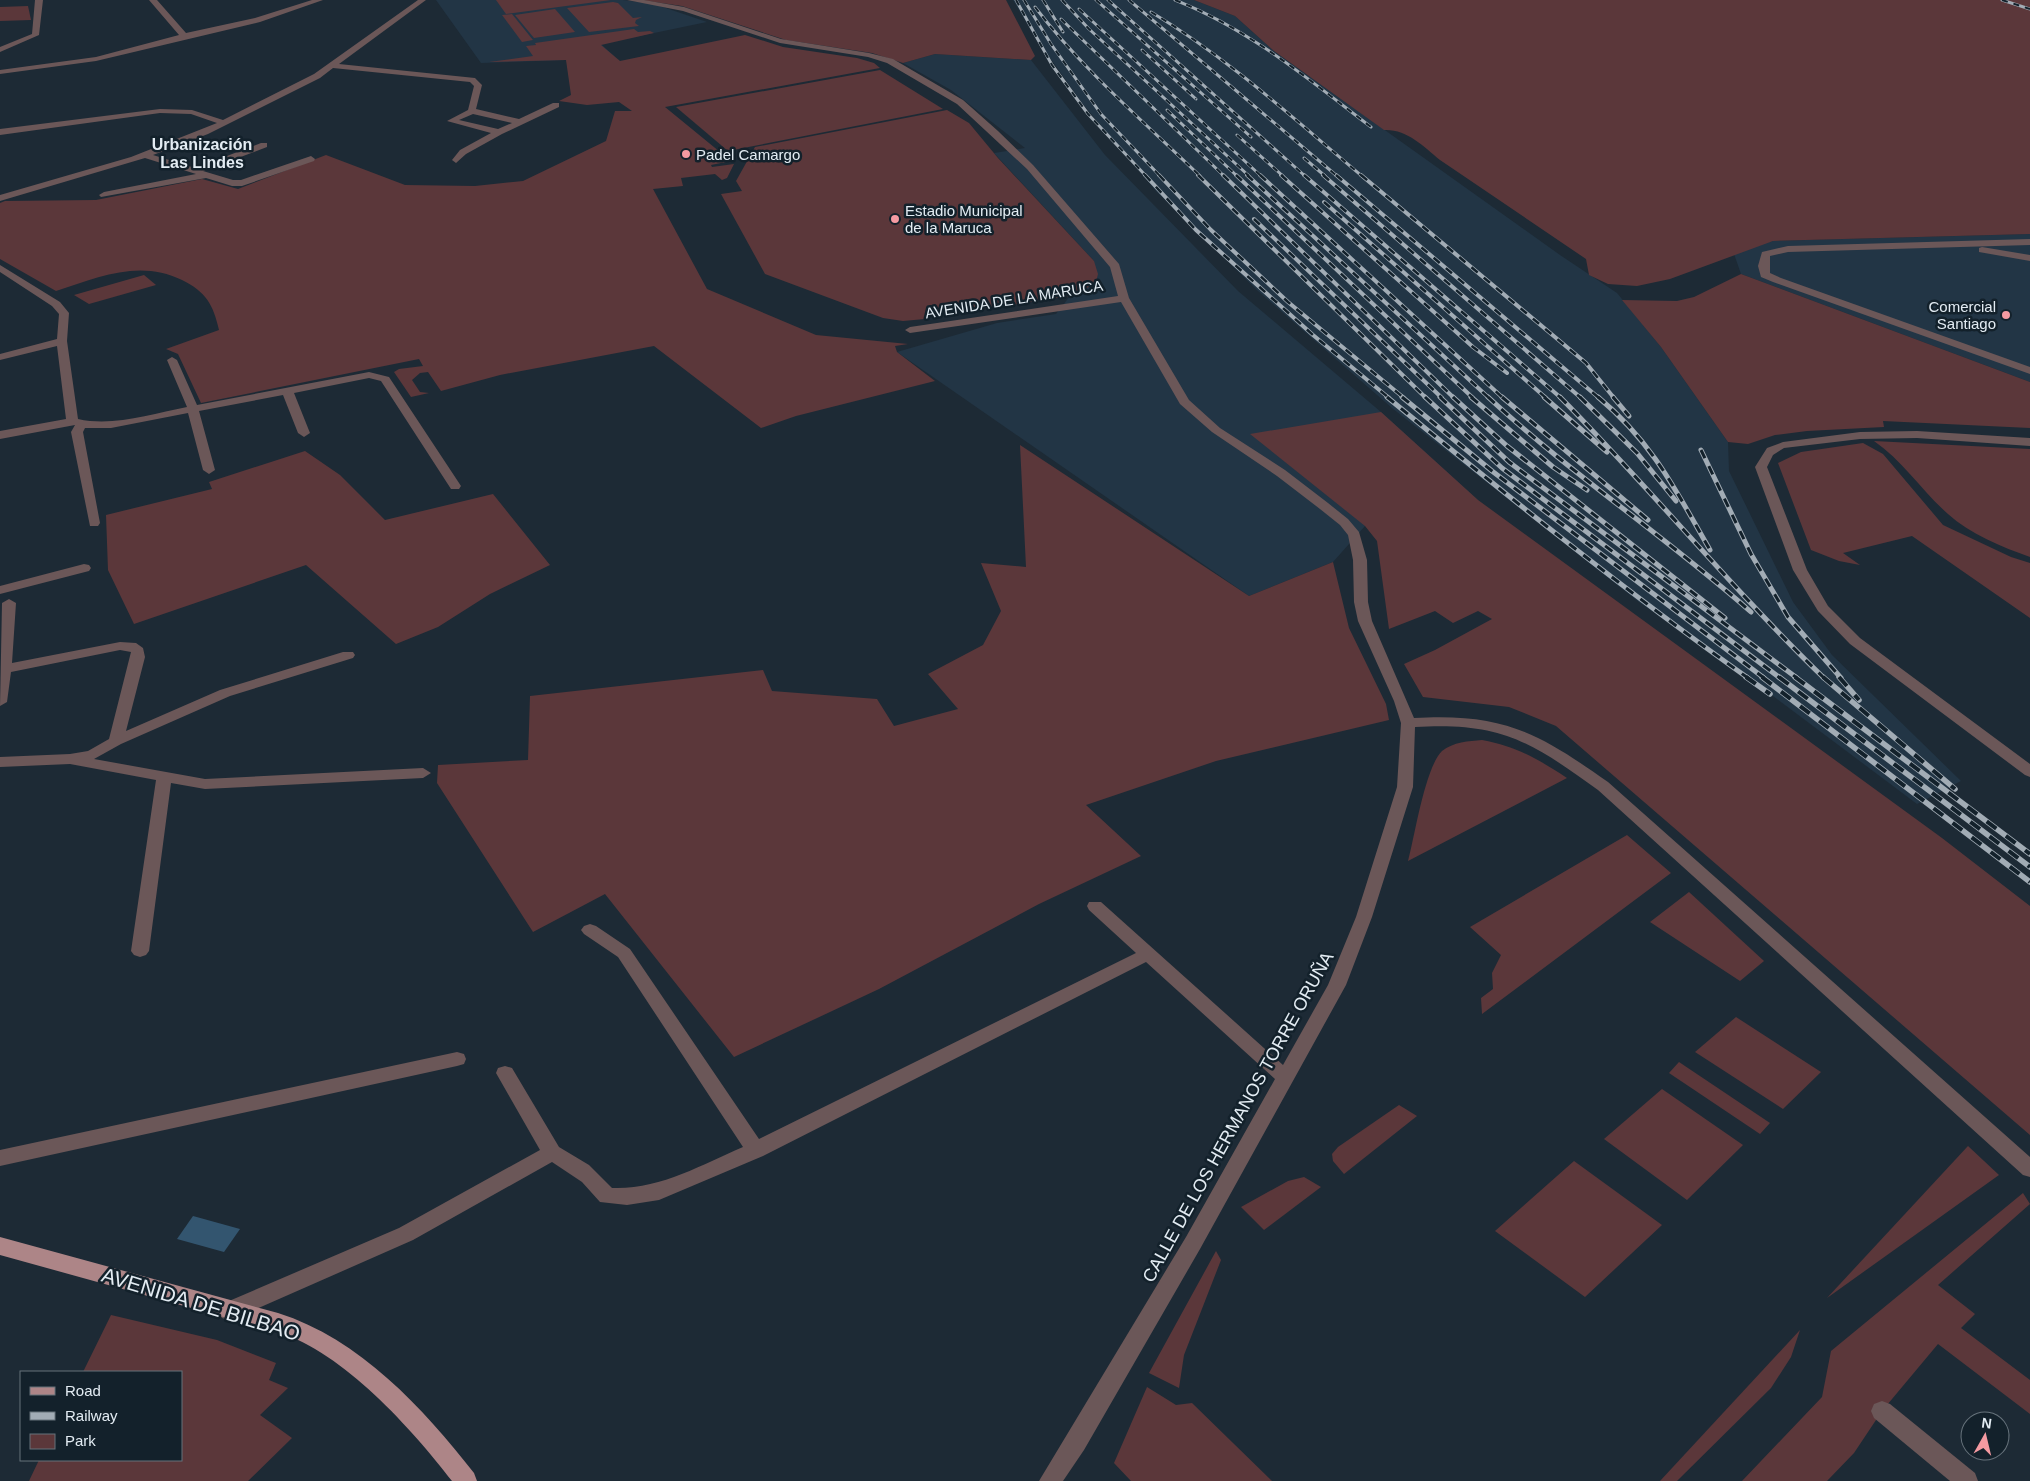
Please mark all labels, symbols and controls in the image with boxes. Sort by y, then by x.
district label: Urbanización Las Lindes [152,136,252,171]
place label: Padel Camargo [696,146,800,163]
marker: Padel Camargo [680,148,692,160]
place label: Estadio Municipal de la Maruca [905,202,1023,236]
marker: Estadio Municipal de la Maruca [889,213,901,225]
street label: AVENIDA DE LA MARUCA [924,277,1104,321]
place label: Comercial Santiago [1928,298,1996,332]
marker: Comercial Santiago [2000,309,2012,321]
street label: CALLE DE LOS HERMANOS TORRE ORUÑA [1138,948,1338,1286]
street label: AVENIDA DE BILBAO [99,1263,303,1345]
legend [20,1371,182,1461]
text: Road [65,1382,101,1399]
text: Railway [65,1407,118,1424]
north arrow [1960,1411,2010,1461]
text: N [1981,1414,1993,1432]
text: Park [65,1432,96,1449]

